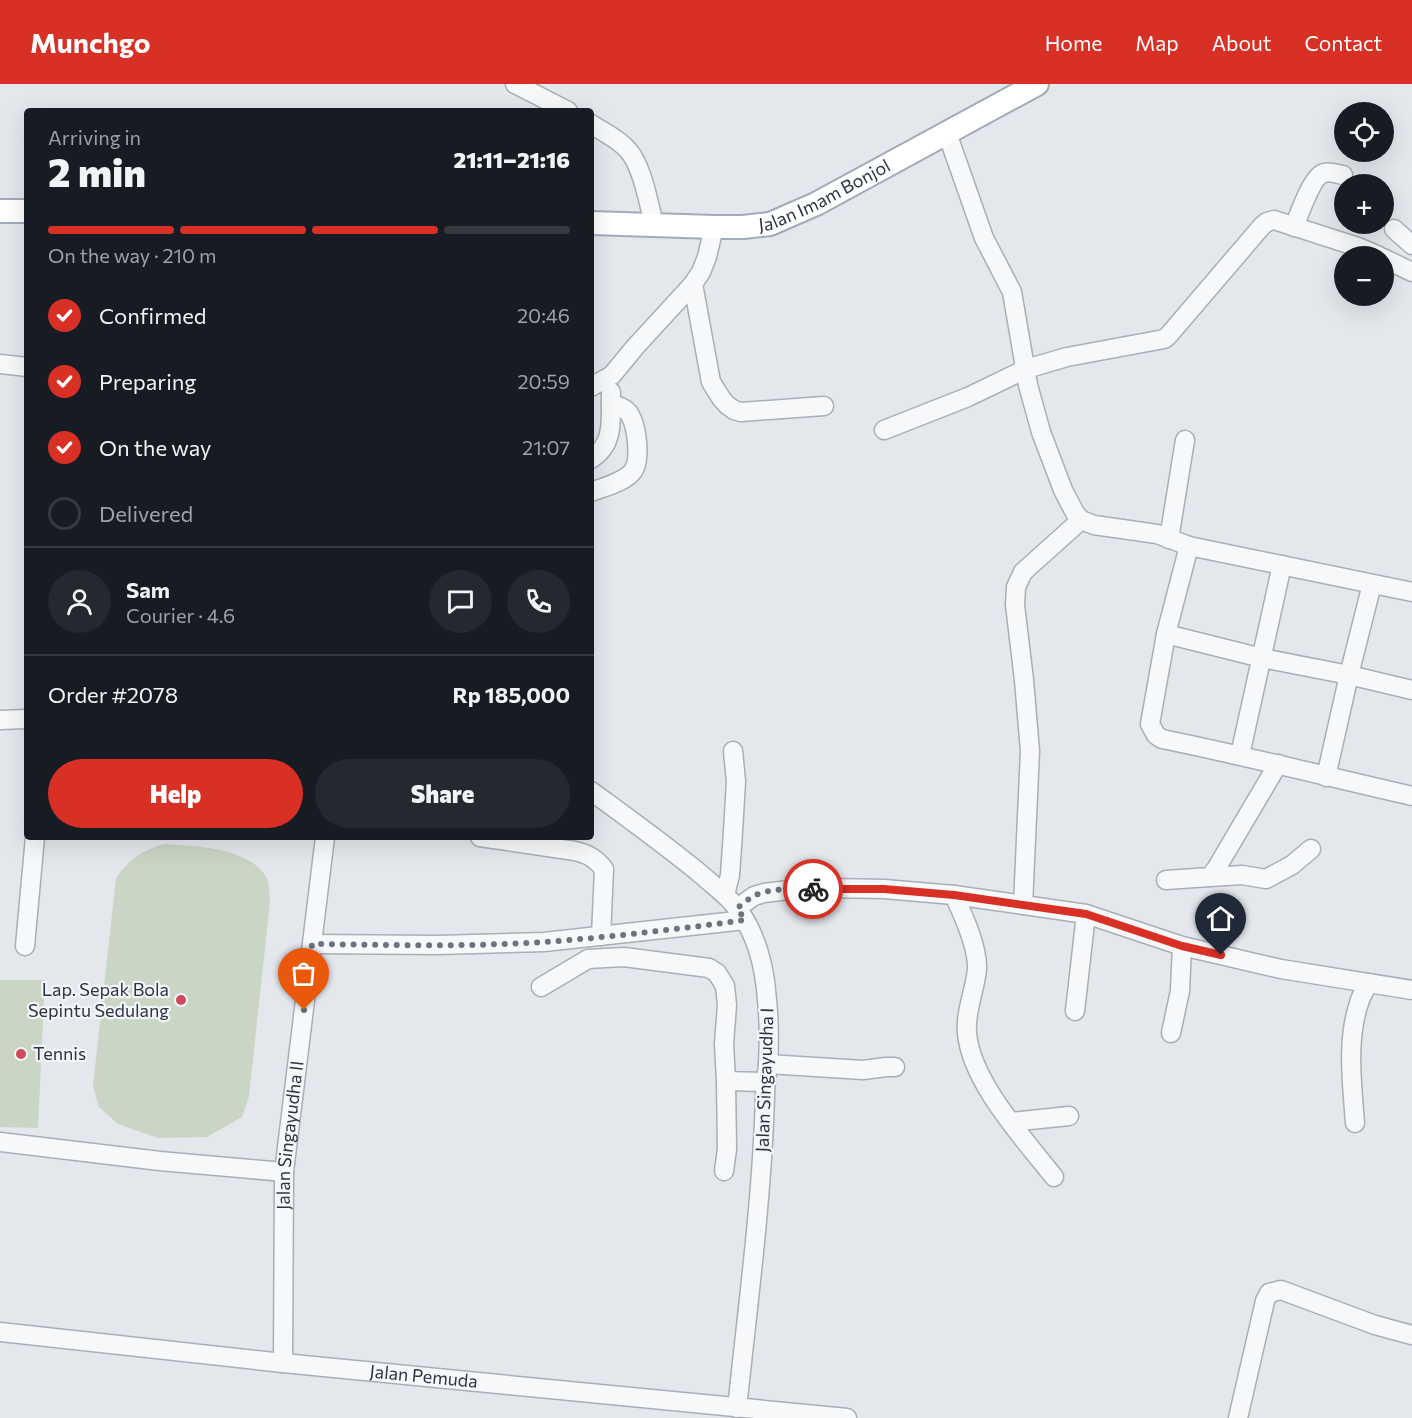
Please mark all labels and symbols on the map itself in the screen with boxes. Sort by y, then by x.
street label: Jalan Imam Bonjol [757,154,894,235]
courier [783,859,843,919]
pin [1195,893,1246,955]
pin [278,948,329,1010]
place label: Lap. Sepak Bola Sepintu Sedulang [28,978,169,1021]
marker: Lap. Sepak Bola Sepintu Sedulang [174,993,188,1007]
street label: Jalan Singayudha I [750,1007,778,1153]
place label: Tennis [33,1042,86,1064]
marker: Tennis [14,1047,28,1061]
street label: Jalan Singayudha II [272,1059,308,1210]
street label: Jalan Pemuda [369,1360,479,1392]

